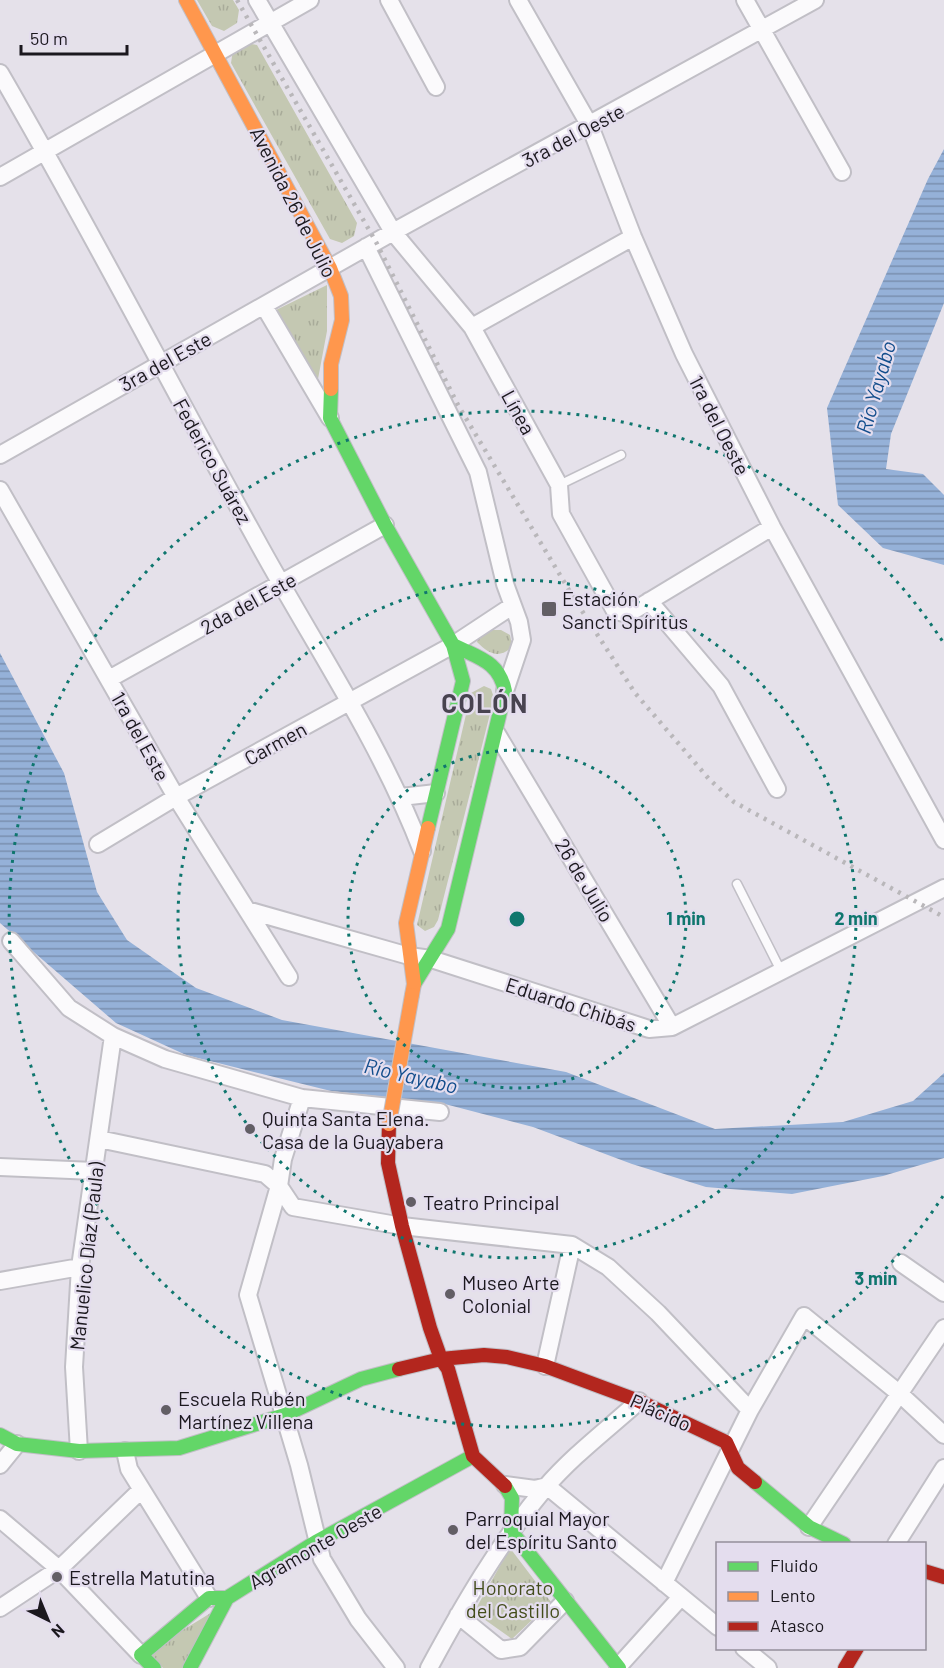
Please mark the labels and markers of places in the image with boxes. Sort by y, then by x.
place label: Estación Sancti Spíritus [562,586,688,633]
marker: Estación Sancti Spíritus [540,600,558,618]
centre of rings [507,909,527,929]
place label: Quinta Santa Elena. Casa de la Guayabera [262,1106,444,1153]
marker: Quinta Santa Elena. Casa de la Guayabera [243,1122,257,1136]
place label: Teatro Principal [423,1190,559,1214]
marker: Teatro Principal [404,1195,418,1209]
place label: Museo Arte Colonial [462,1270,560,1317]
marker: Museo Arte Colonial [443,1287,457,1301]
place label: Escuela Rubén Martínez Villena [178,1386,314,1433]
marker: Escuela Rubén Martínez Villena [159,1403,173,1417]
place label: Parroquial Mayor del Espíritu Santo [465,1506,617,1553]
marker: Parroquial Mayor del Espíritu Santo [446,1523,460,1537]
place label: Estrella Matutina [69,1565,215,1589]
marker: Estrella Matutina [50,1570,64,1584]

